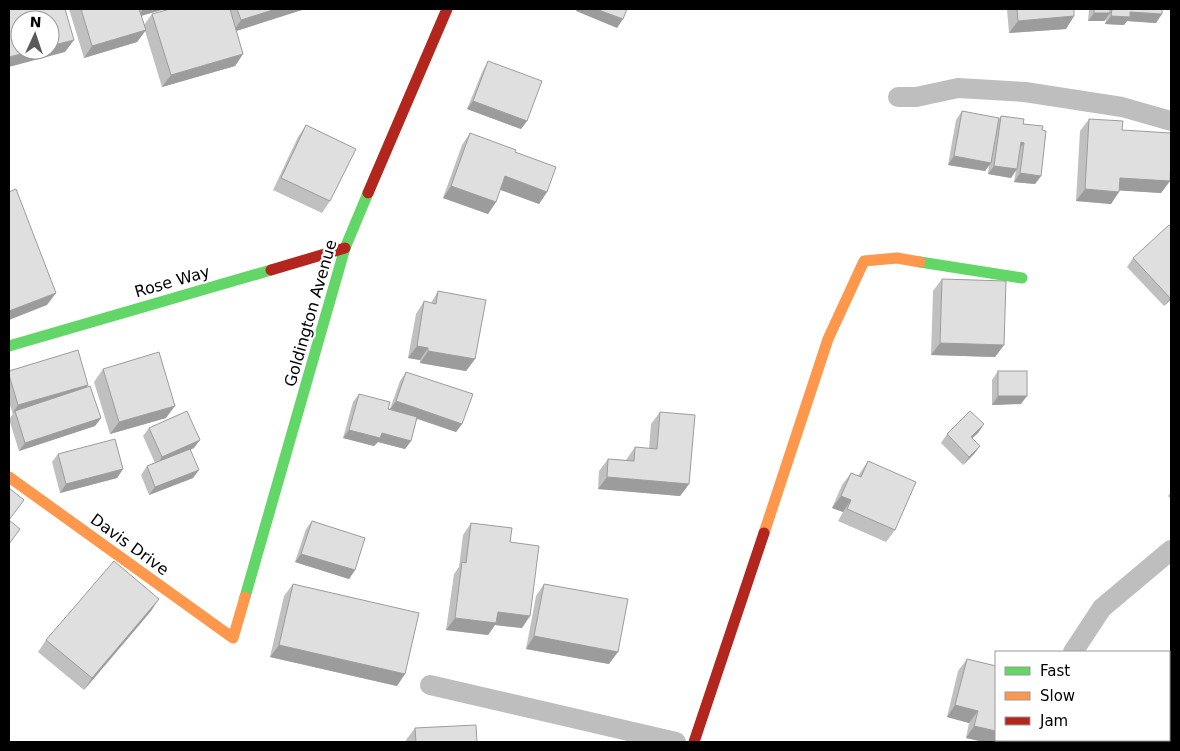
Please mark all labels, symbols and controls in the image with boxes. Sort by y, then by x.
north arrow [10,10,60,60]
text: N [29,14,42,30]
street label: Goldington Avenue [280,237,341,389]
street label: Rose Way [132,262,212,301]
street label: Davis Drive [87,510,173,579]
legend [995,651,1170,741]
text: Fast [1040,662,1070,680]
text: Slow [1040,687,1075,705]
text: Jam [1039,712,1068,730]

